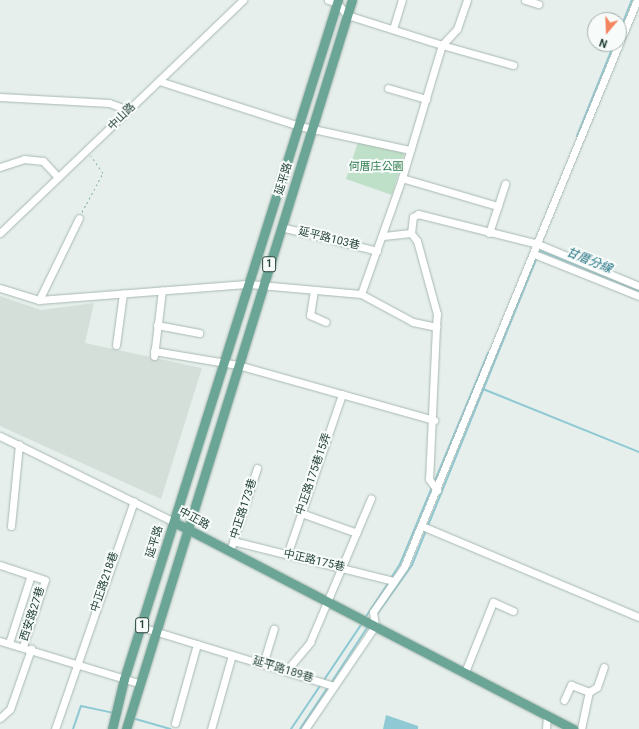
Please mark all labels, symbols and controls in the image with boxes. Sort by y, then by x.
north arrow [587,12,627,52]
text: N [597,35,609,50]
street label: 中山路 [106,101,138,133]
park label: 何厝庄公園 [349,160,403,174]
street label: 延平路 [273,161,295,197]
street label: 延平路103巷 [297,225,361,253]
water label: 甘厝分線 [564,245,614,277]
road number: 1 [262,256,276,272]
street label: 中正路175巷15弄 [294,431,334,517]
street label: 中正路173巷 [228,477,260,541]
street label: 中正路 [176,505,212,533]
street label: 延平路 [144,524,166,560]
street label: 中正路175巷 [282,548,346,574]
street label: 中正路218巷 [89,550,121,614]
street label: 西安路27巷 [18,585,48,643]
road number: 1 [135,617,149,633]
street label: 延平路189巷 [251,655,315,685]

